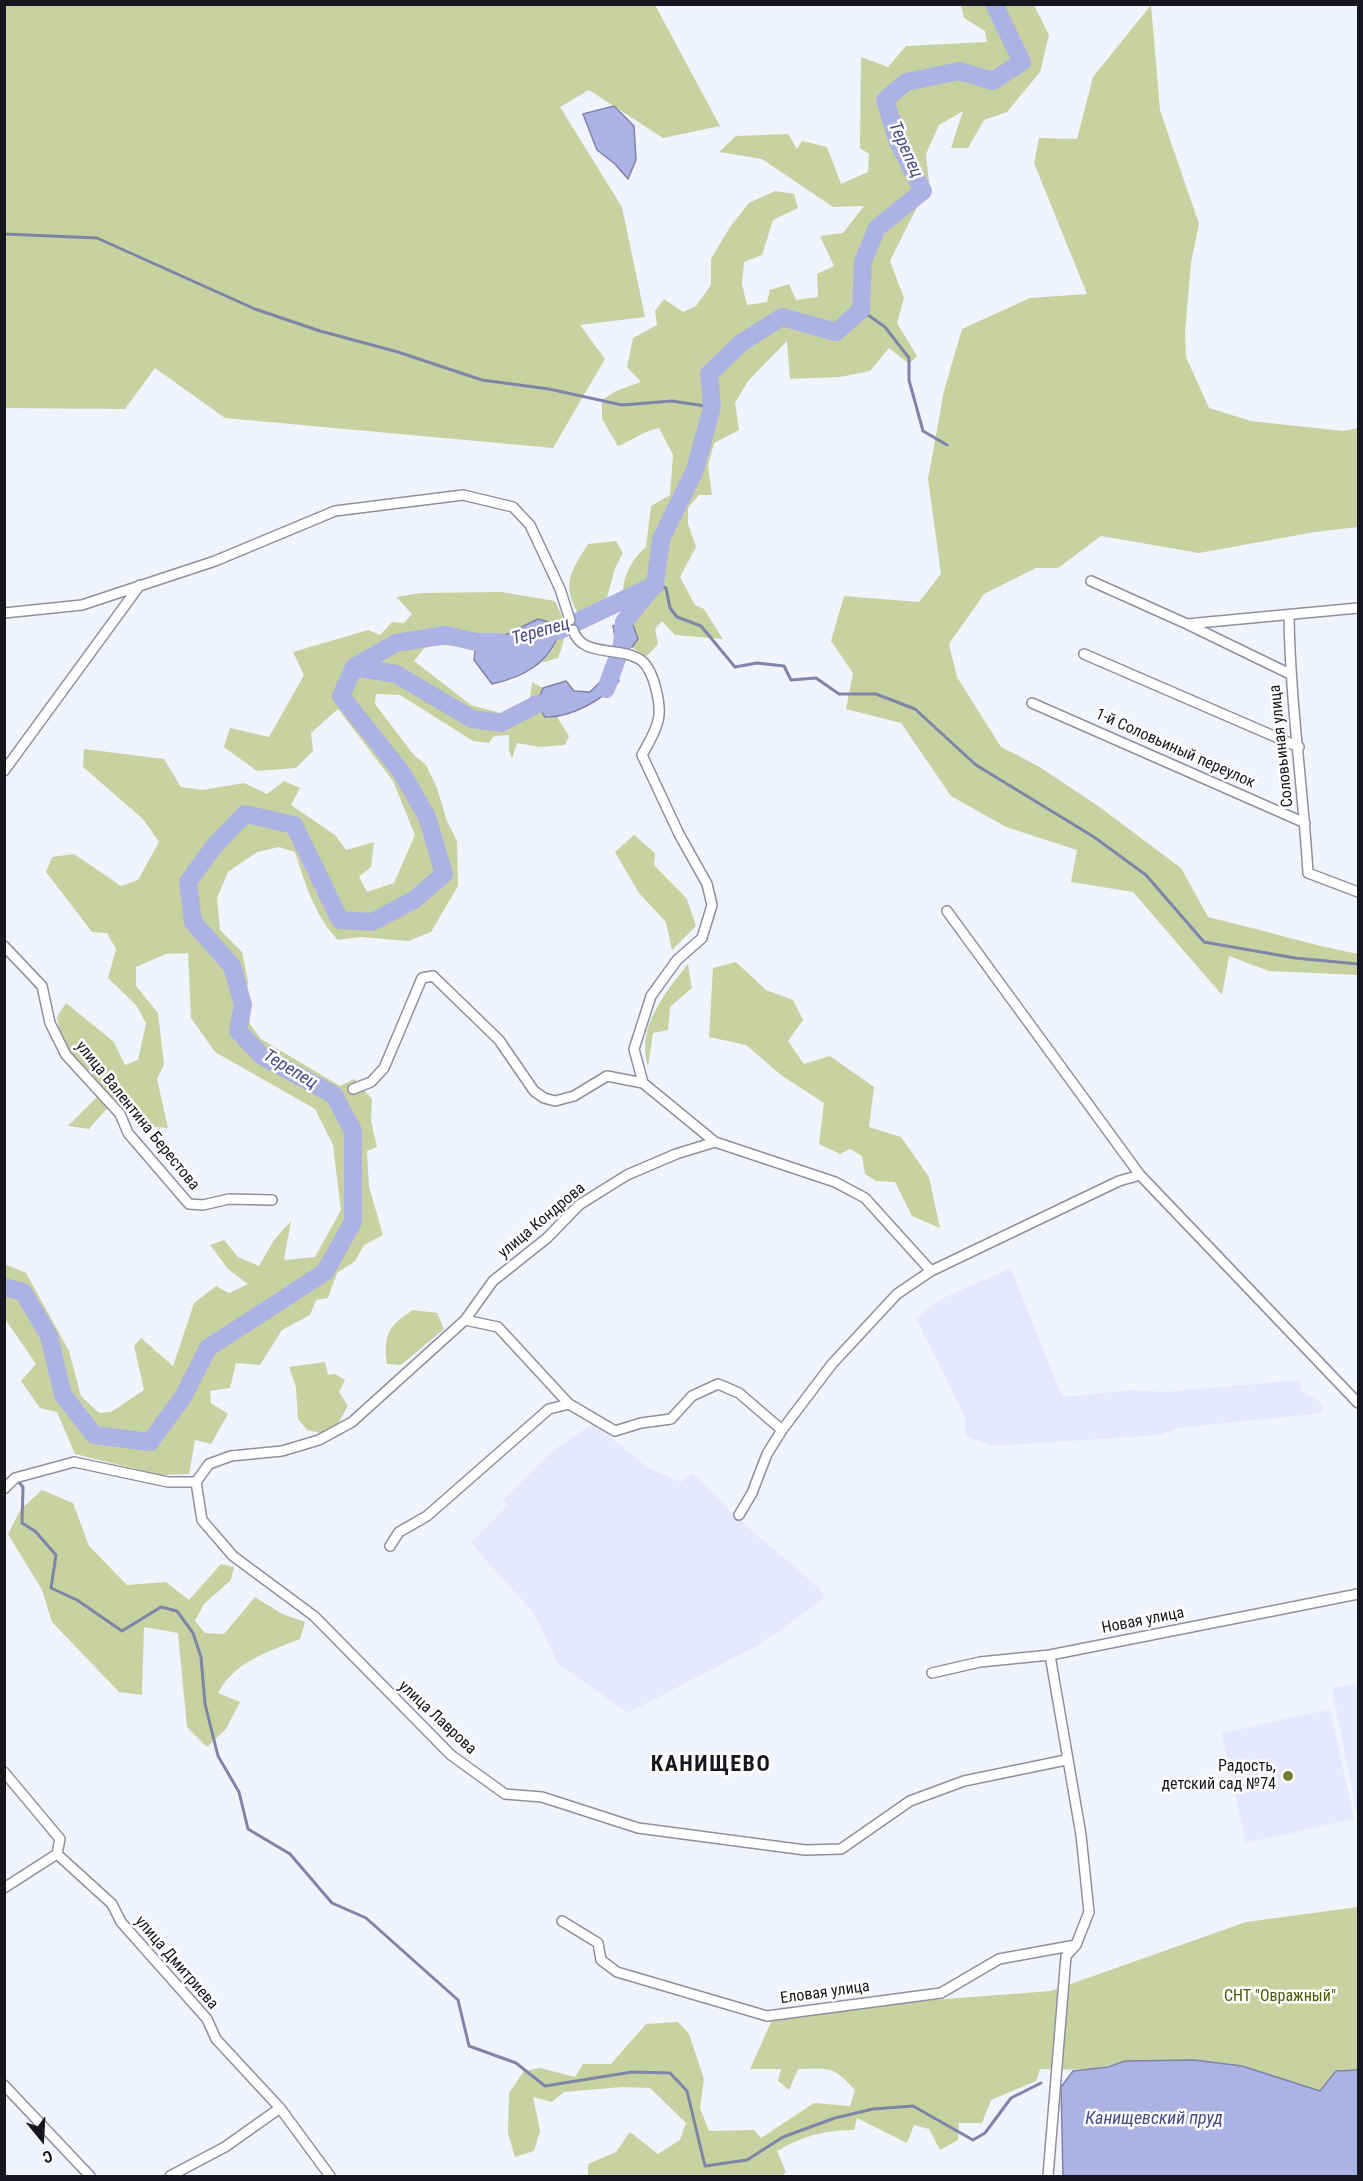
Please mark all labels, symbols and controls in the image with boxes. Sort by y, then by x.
water label: Терепец [883,118,927,182]
water label: Терепец [509,613,573,651]
street label: Соловьиная улица [1266,684,1298,808]
street label: 1-й Соловьиный переулок [1092,705,1258,793]
street label: улица Валентина Берестова [71,1038,203,1194]
water label: Терепец [259,1045,321,1095]
street label: улица Кондрова [495,1179,589,1263]
street label: Новая улица [1100,1604,1186,1638]
street label: улица Лаврова [394,1677,480,1759]
district label: КАНИЩЕВО [651,1752,771,1778]
place label: Радость, детский сад №74 [1162,1757,1276,1795]
marker: Радость, детский сад №74 [1281,1769,1295,1783]
street label: улица Дмитриева [130,1912,222,2014]
street label: Еловая улица [779,1977,871,2009]
park label: СНТ "Овражный" [1224,1987,1336,2007]
water label: Канищевский пруд [1085,2108,1223,2130]
north arrow [12,2109,72,2169]
text: С [40,2146,55,2167]

